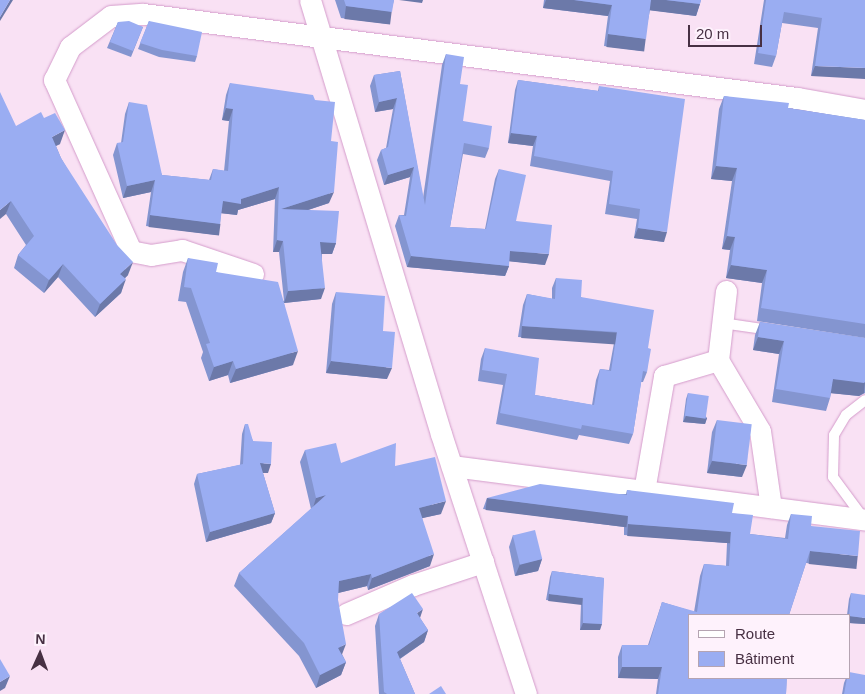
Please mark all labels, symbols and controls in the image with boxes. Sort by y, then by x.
scale bar [690,15,764,47]
text: 20 m [696,25,729,42]
legend [688,614,850,679]
text: Route [735,625,775,642]
north arrow [15,629,65,679]
text: N [35,631,46,647]
text: Bâtiment [735,650,794,667]

